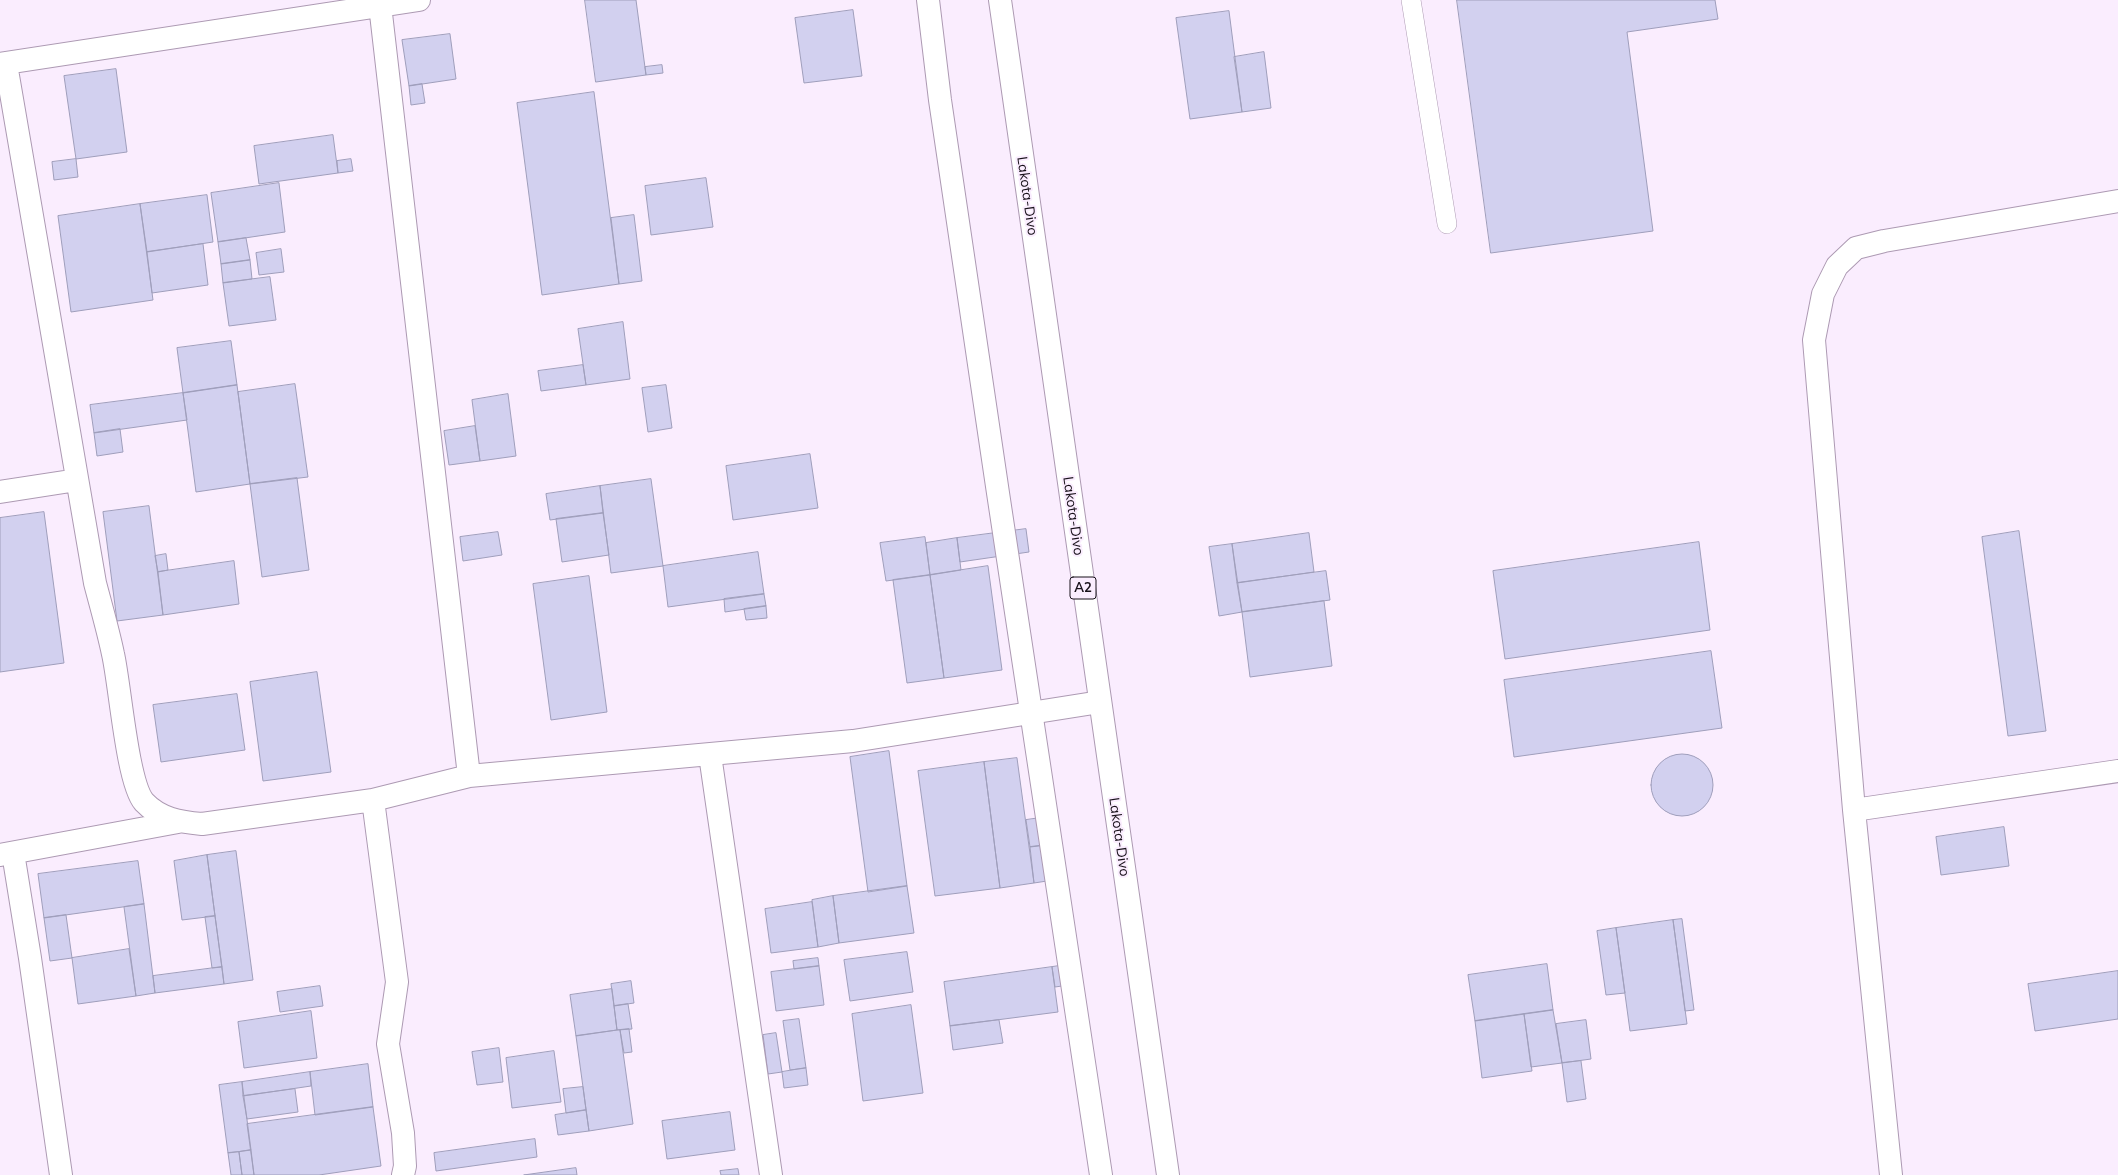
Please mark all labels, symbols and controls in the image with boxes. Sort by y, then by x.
street label: Lakota-Divo [1013,156,1041,236]
street label: Lakota-Divo [1059,476,1087,556]
road number: A2 [1070,577,1096,599]
street label: Lakota-Divo [1105,797,1133,877]

